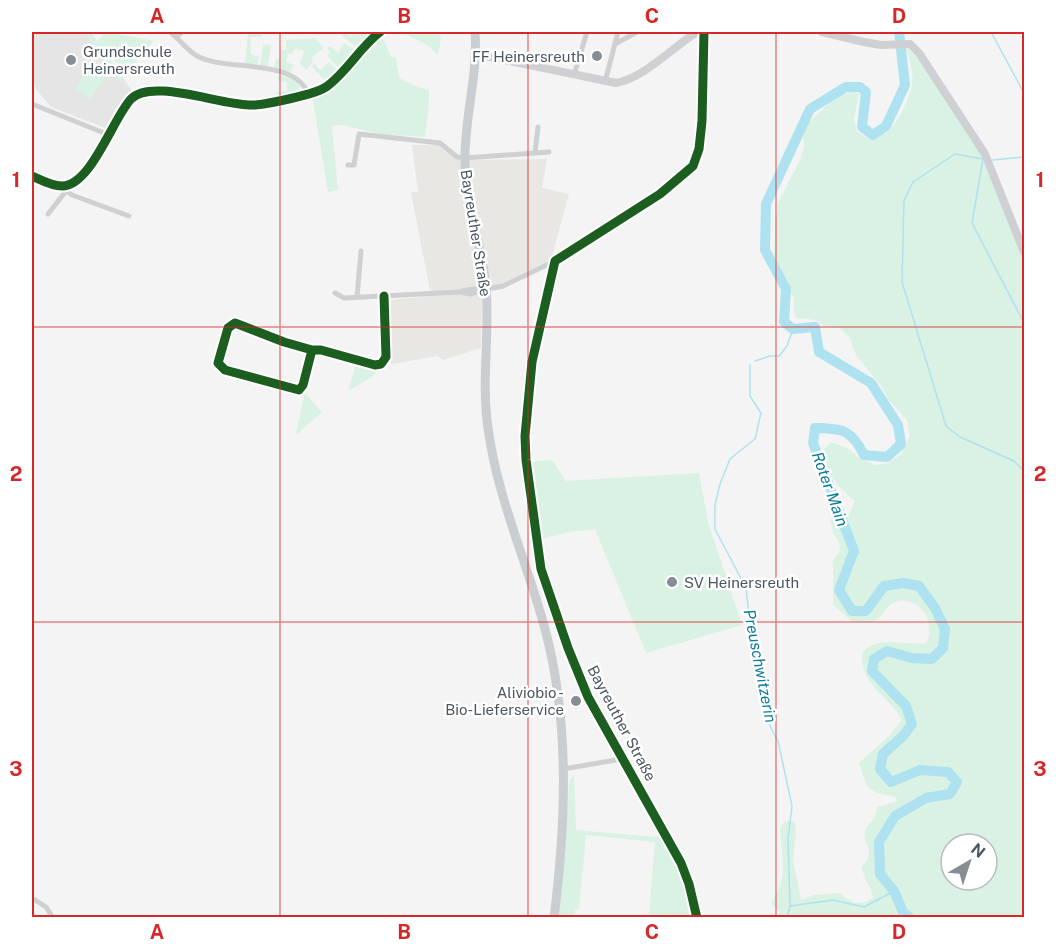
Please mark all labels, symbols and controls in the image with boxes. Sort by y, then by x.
text: A [150,4,164,28]
text: B [397,4,411,28]
text: C [645,4,659,28]
text: D [892,4,906,28]
place label: Grundschule Heinersreuth [83,43,175,77]
place label: FF Heinersreuth [472,48,585,65]
marker: FF Heinersreuth [590,49,604,63]
marker: Grundschule Heinersreuth [64,53,78,67]
text: 1 [12,168,20,192]
street label: Bayreuther Straße [458,168,494,298]
text: 1 [1036,168,1044,192]
water label: Roter Main [808,449,852,529]
text: 2 [10,462,22,486]
text: 2 [1034,462,1046,486]
place label: SV Heinersreuth [684,574,799,591]
marker: SV Heinersreuth [665,575,679,589]
water label: Preuschwitzerin [740,608,780,724]
street label: Bayreuther Straße [584,662,660,784]
place label: Aliviobio - Bio-Lieferservice [445,684,564,718]
marker: Aliviobio - Bio-Lieferservice [569,694,583,708]
text: 3 [9,757,23,781]
text: 3 [1033,757,1047,781]
north arrow [939,832,999,892]
text: N [967,839,989,862]
text: A [150,920,164,944]
text: B [397,920,411,944]
text: C [645,920,659,944]
text: D [892,920,906,944]

